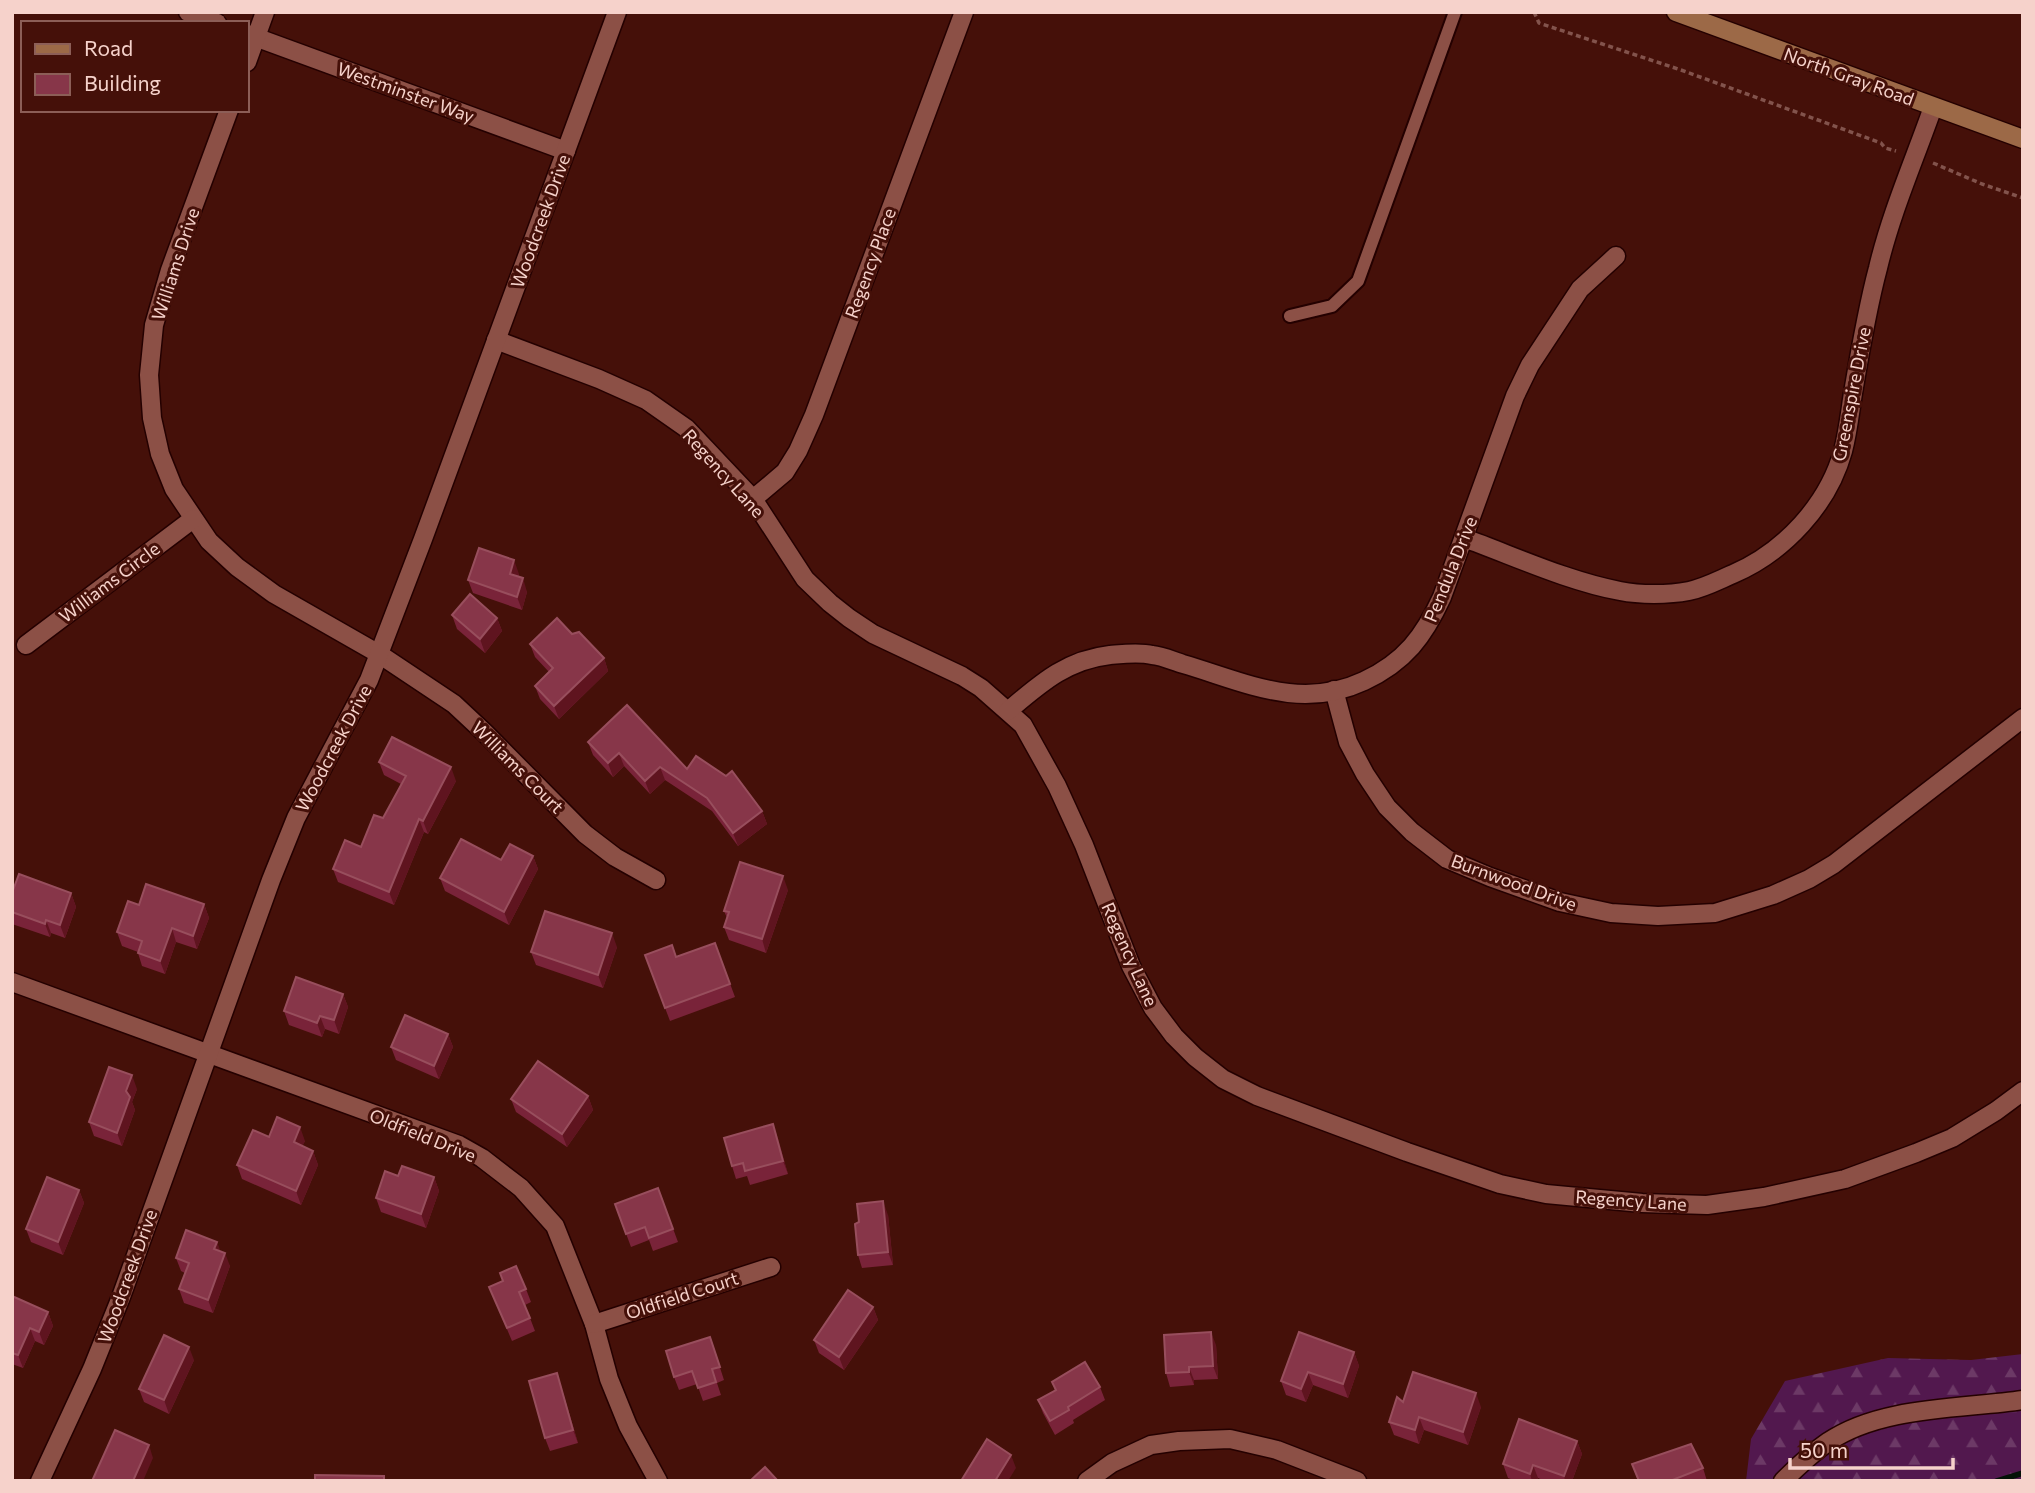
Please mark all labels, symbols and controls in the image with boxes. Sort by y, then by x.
legend [21,21,248,112]
text: Road [84,35,133,60]
street label: North Gray Road [1781,42,1917,110]
street label: Westminster Way [334,57,478,127]
text: Building [84,70,161,95]
street label: Woodcreek Drive [506,151,574,291]
street label: Williams Drive [146,205,204,323]
street label: Regency Place [840,205,900,321]
street label: Greenspire Drive [1827,325,1875,463]
street label: Regency Lane [679,424,769,522]
street label: Pendula Drive [1419,513,1481,625]
street label: Williams Circle [54,537,164,627]
street label: Woodcreek Drive [290,681,376,815]
street label: Williams Court [467,716,569,818]
street label: Burnwood Drive [1448,849,1580,915]
street label: Regency Lane [1097,899,1163,1009]
street label: Oldfield Drive [367,1104,479,1166]
street label: Regency Lane [1575,1185,1687,1215]
street label: Woodcreek Drive [93,1206,161,1346]
street label: Oldfield Court [623,1266,741,1324]
scale bar [1790,1426,1953,1470]
text: 50 m [1800,1437,1848,1462]

